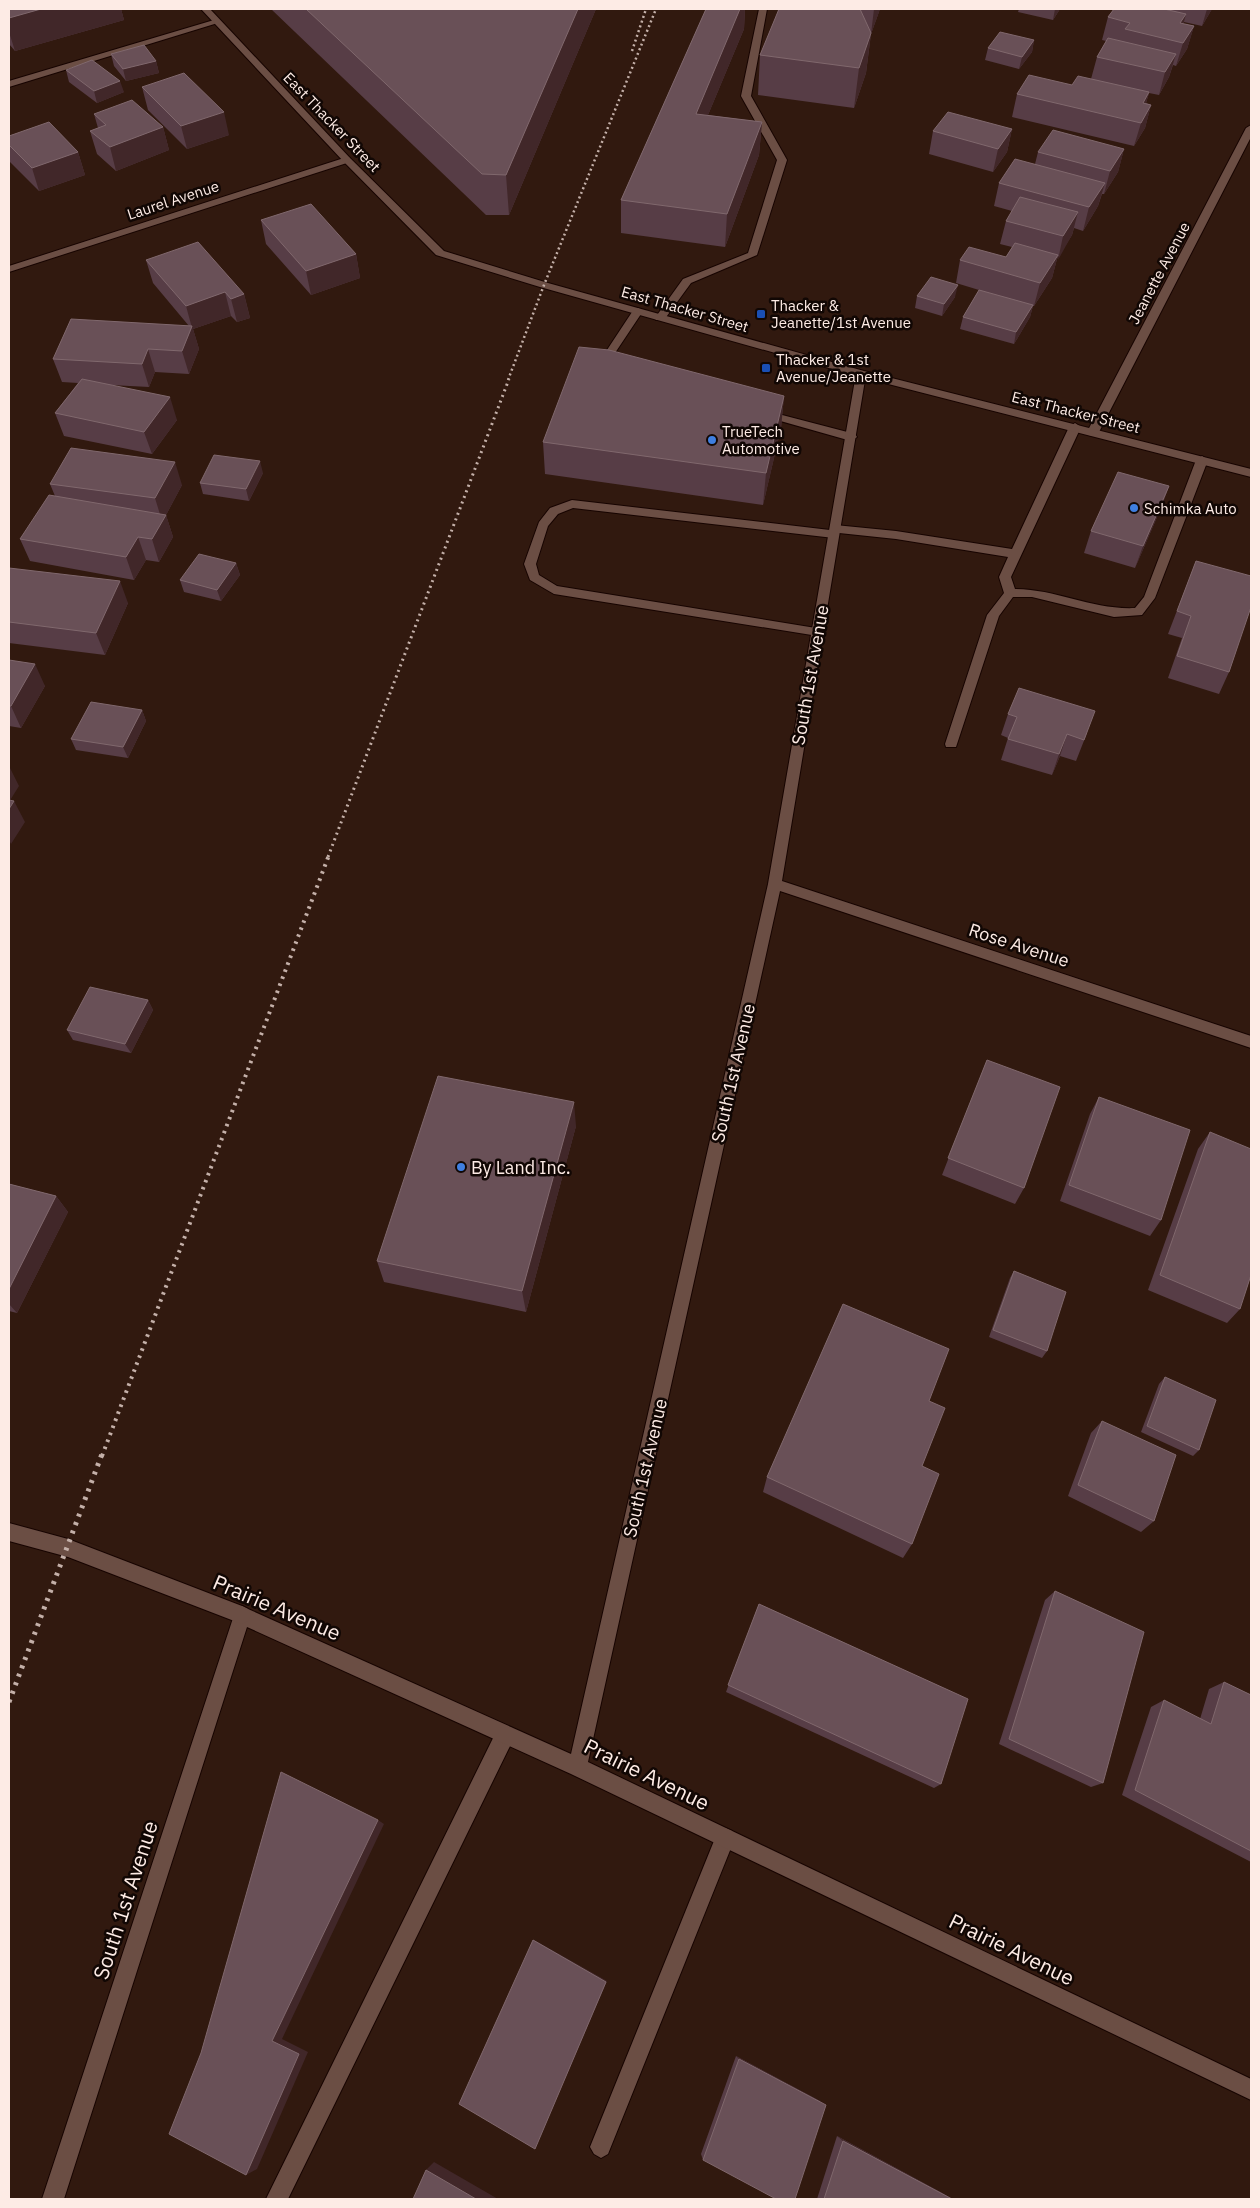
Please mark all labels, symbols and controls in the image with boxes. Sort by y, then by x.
street label: East Thacker Street [279,68,385,176]
street label: Laurel Avenue [125,176,221,224]
street label: Jeanette Avenue [1124,219,1194,327]
street label: East Thacker Street [619,282,751,336]
place label: Thacker & Jeanette/1st Avenue [771,296,911,332]
marker: Thacker & Jeanette/1st Avenue [755,308,767,320]
place label: Thacker & 1st Avenue/Jeanette [776,350,891,386]
marker: Thacker & 1st Avenue/Jeanette [760,362,772,374]
street label: East Thacker Street [1010,387,1142,437]
place label: TrueTech Automotive [722,422,800,458]
marker: TrueTech Automotive [706,434,718,446]
place label: Schimka Auto [1144,499,1237,518]
marker: Schimka Auto [1128,502,1140,514]
street label: South 1st Avenue [786,603,834,747]
street label: Rose Avenue [966,918,1072,972]
street label: South 1st Avenue [706,1001,760,1145]
place label: By Land Inc. [471,1156,571,1179]
marker: By Land Inc. [455,1161,467,1173]
street label: South 1st Avenue [618,1396,672,1540]
street label: Prairie Avenue [209,1568,345,1646]
street label: Prairie Avenue [580,1732,714,1816]
street label: South 1st Avenue [86,1817,164,1983]
street label: Prairie Avenue [945,1907,1079,1991]

